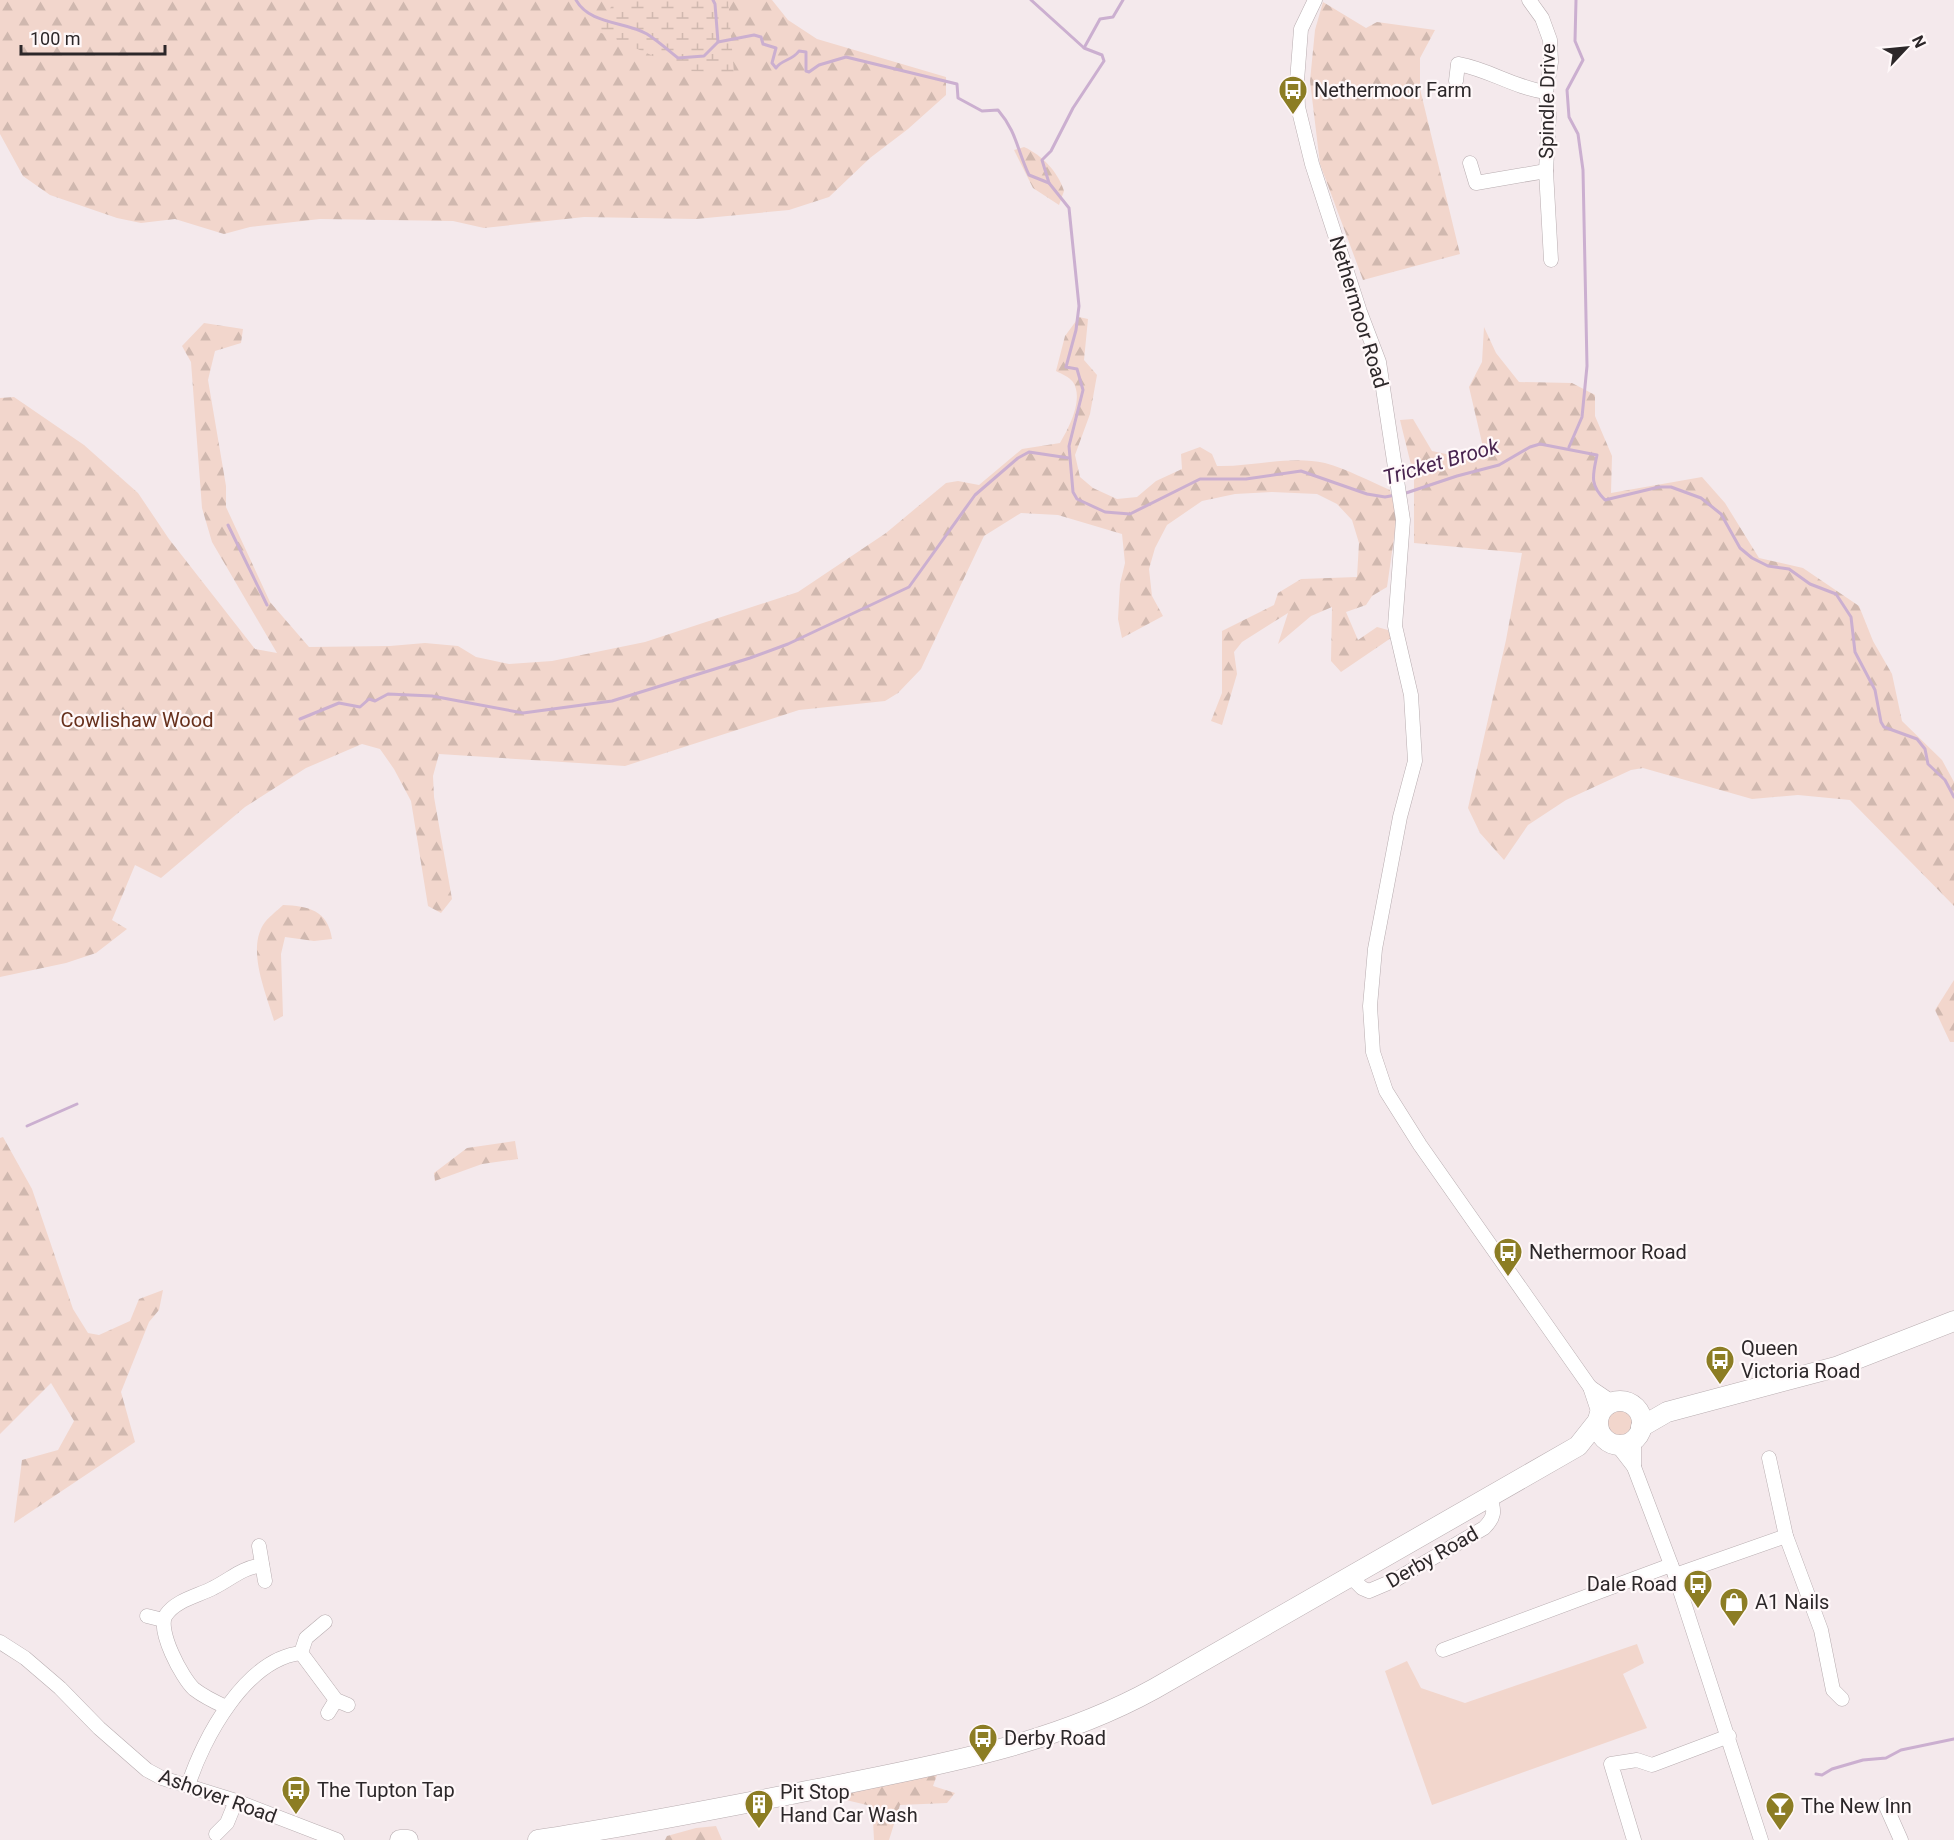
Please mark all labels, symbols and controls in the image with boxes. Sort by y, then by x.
scale bar [21,18,165,56]
north arrow [1876,18,1936,78]
text: 100 m [30,28,81,49]
text: N [1908,32,1930,51]
street label: Spindle Drive [1534,43,1560,159]
bus stop icon: Nethermoor Farm [1277,74,1309,116]
place label: Nethermoor Farm [1314,78,1472,102]
street label: Nethermoor Road [1324,233,1394,391]
water label: Tricket Brook [1380,434,1502,490]
park label: Cowlishaw Wood [61,708,213,732]
bus stop icon: Nethermoor Road [1492,1236,1524,1278]
place label: Nethermoor Road [1529,1240,1687,1264]
place label: Queen Victoria Road [1741,1336,1860,1383]
bus stop icon: Queen Victoria Road [1704,1344,1736,1386]
street label: Derby Road [1382,1521,1482,1593]
bus stop icon: Dale Road [1682,1568,1714,1610]
place label: Dale Road [1587,1572,1677,1596]
shop icon: A1 Nails [1718,1586,1750,1628]
place label: A1 Nails [1755,1590,1829,1614]
bus stop icon: Derby Road [967,1722,999,1764]
place label: Derby Road [1004,1726,1106,1750]
street label: Ashover Road [156,1764,280,1828]
bus stop icon: The Tupton Tap [280,1774,312,1816]
place label: The Tupton Tap [317,1778,455,1802]
place label: Pit Stop Hand Car Wash [780,1780,918,1827]
building icon: Pit Stop Hand Car Wash [743,1788,775,1830]
bar icon: The New Inn [1764,1790,1796,1832]
place label: The New Inn [1801,1794,1912,1818]

